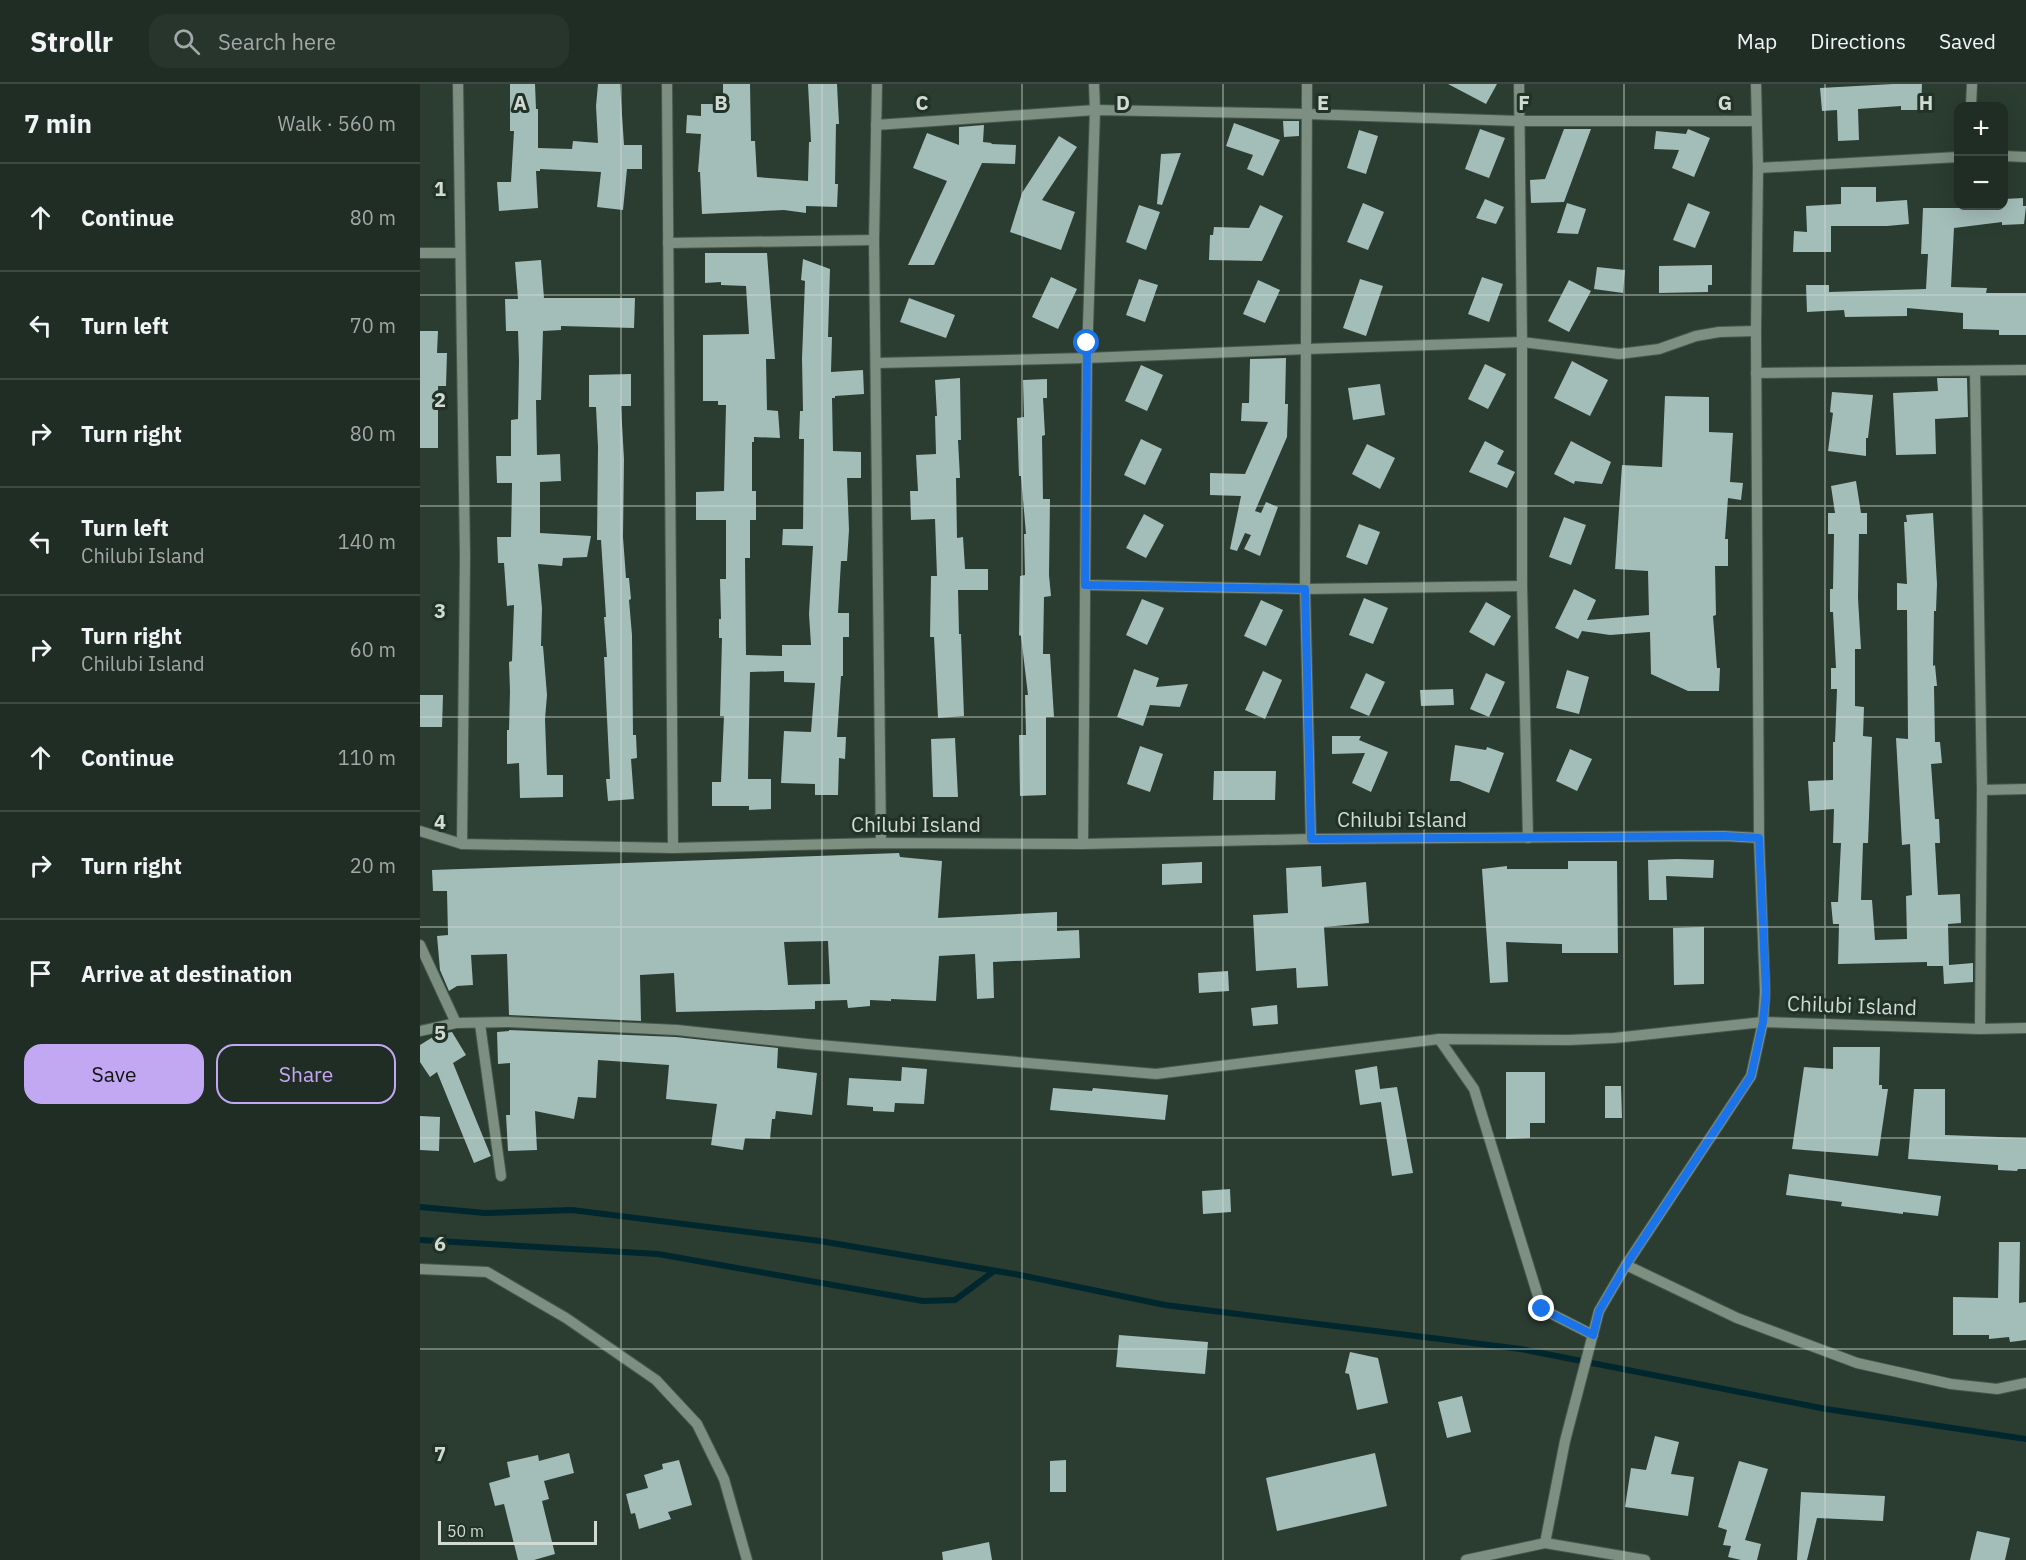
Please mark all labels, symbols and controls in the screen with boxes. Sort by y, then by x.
search box [149,14,569,68]
text: Strollr [30,23,113,60]
icon: search [170,25,203,58]
text: Search here [218,27,336,56]
text: Map [1737,27,1777,55]
text: Directions [1810,27,1906,55]
text: Saved [1939,27,1996,55]
text: A [513,89,527,116]
text: B [714,89,728,116]
text: C [915,89,929,116]
text: D [1116,89,1130,116]
text: E [1317,89,1329,116]
text: F [1518,89,1530,116]
text: G [1718,89,1732,116]
text: H [1919,89,1933,116]
map controls [1954,102,2008,210]
button: + [1954,102,2008,156]
text: 7 min [24,106,92,140]
text: Walk · 560 m [278,110,396,137]
button: − [1954,156,2008,210]
text: 1 [434,175,446,202]
icon: ahead [24,201,57,234]
text: Continue [81,203,174,232]
text: 80 m [350,204,396,231]
icon: left [24,309,57,342]
text: Turn left [81,311,169,340]
text: 70 m [350,312,396,339]
route start [1073,329,1099,355]
text: 2 [434,386,446,413]
icon: right [24,417,57,450]
text: Turn right [81,419,182,448]
text: 80 m [350,420,396,447]
text: Turn left [81,513,169,542]
icon: left [24,525,57,558]
text: 140 m [338,528,396,555]
text: Chilubi Island [81,542,205,569]
text: 3 [434,597,446,624]
text: Turn right [81,621,182,650]
icon: right [24,633,57,666]
text: 60 m [350,636,396,663]
text: Chilubi Island [81,650,205,677]
icon: ahead [24,741,57,774]
text: Continue [81,743,174,772]
text: 110 m [338,744,396,771]
street label: Chilubi Island [1337,805,1467,833]
text: 4 [434,808,446,835]
street label: Chilubi Island [851,810,981,838]
icon: right [24,849,57,882]
text: Turn right [81,851,182,880]
text: 20 m [350,852,396,879]
icon: arrive [24,957,57,990]
text: Arrive at destination [81,959,292,988]
street label: Chilubi Island [1787,989,1917,1021]
text: 5 [434,1019,446,1046]
button: Save [24,1044,204,1104]
button: Share [216,1044,396,1104]
text: 6 [434,1230,446,1257]
route end [1528,1295,1554,1321]
text: 7 [434,1440,446,1467]
scale bar [438,1518,597,1546]
text: 50 m [447,1521,484,1541]

